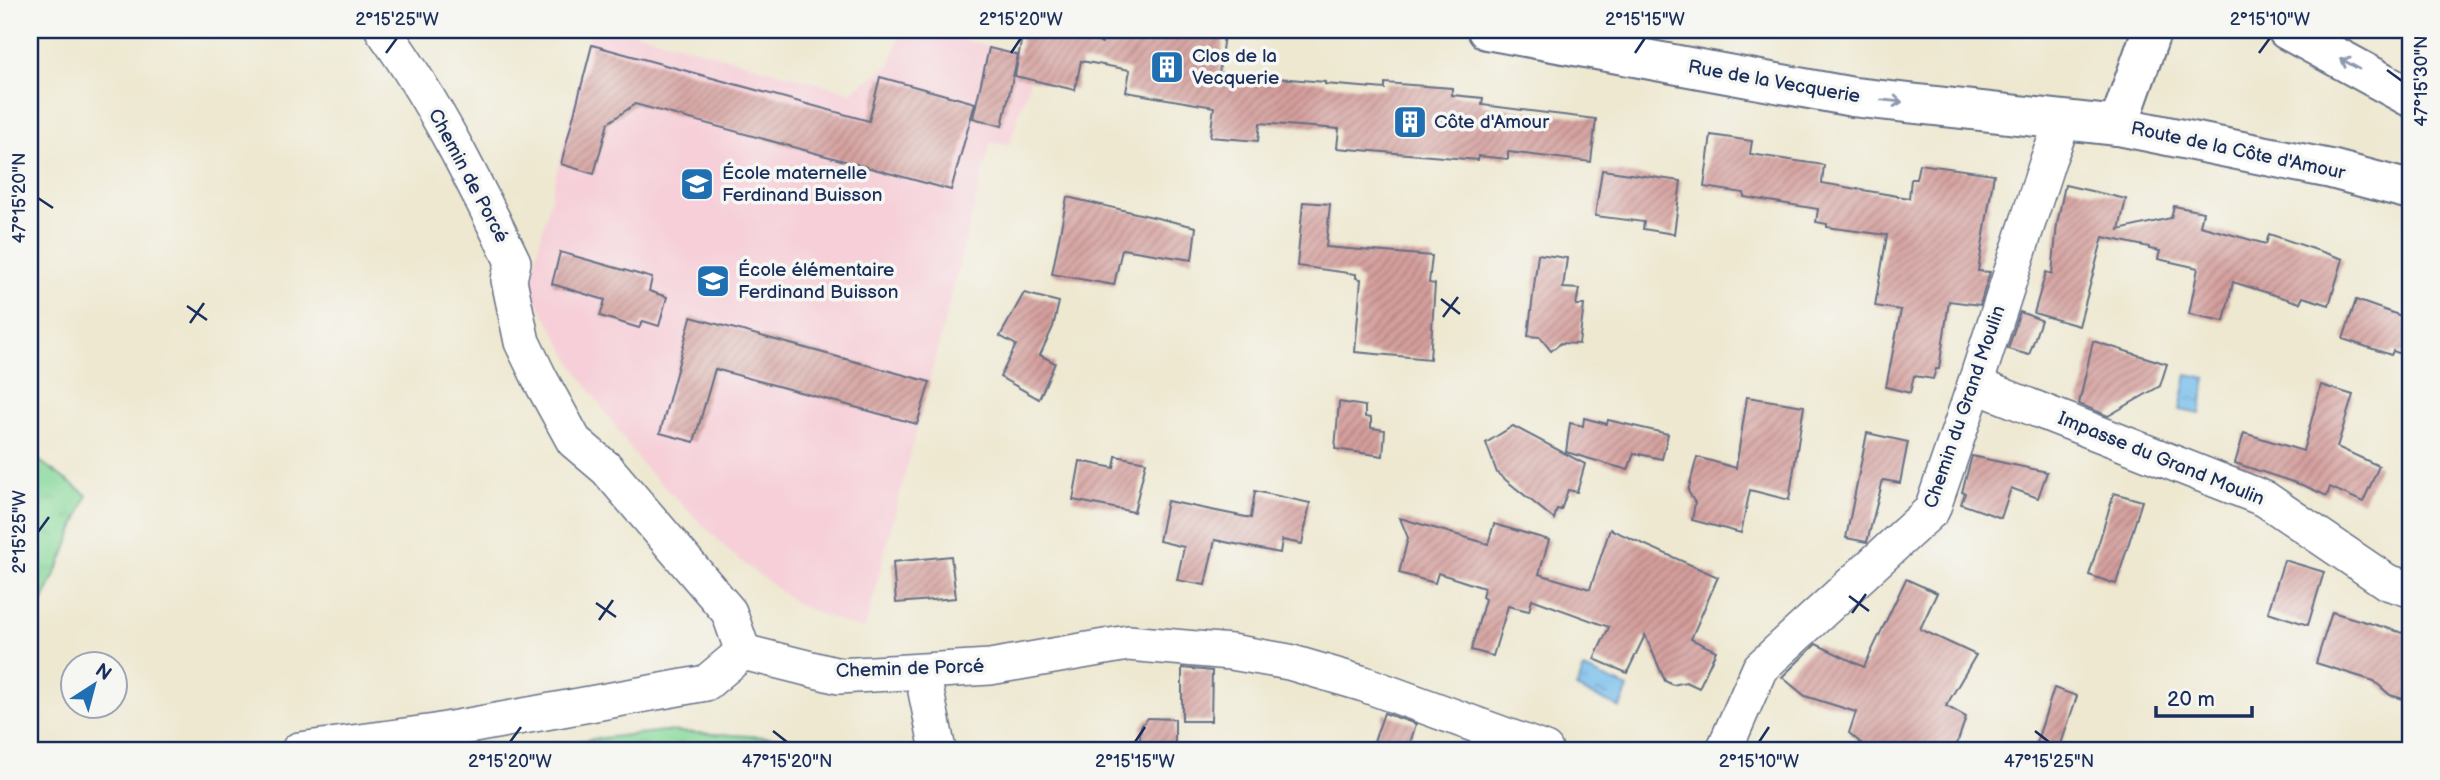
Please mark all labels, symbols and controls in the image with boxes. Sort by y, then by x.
text: 2°15'25"W [355,9,439,30]
text: 2°15'20"W [979,9,1064,30]
text: 2°15'15"W [1605,9,1686,30]
text: 2°15'10"W [2230,9,2311,30]
text: 47°15'30"N [2411,35,2432,127]
place label: Clos de la Vecquerie [1192,45,1279,90]
building icon: Clos de la Vecquerie [1148,48,1186,86]
street label: Rue de la Vecquerie [1686,56,1862,108]
one-way arrow [2341,57,2361,71]
one-way arrow [1880,95,1903,108]
building icon: Côte d'Amour [1391,103,1429,141]
street label: Chemin de Porcé [423,105,513,247]
place label: Côte d'Amour [1434,111,1550,134]
street label: Route de la Côte d'Amour [2129,117,2348,185]
text: 47°15'20"N [9,153,30,243]
place label: École maternelle Ferdinand Buisson [722,161,882,207]
school or university icon: École maternelle Ferdinand Buisson [678,165,716,203]
place label: École élémentaire Ferdinand Buisson [738,258,898,304]
school or university icon: École élémentaire Ferdinand Buisson [694,262,732,300]
street label: Chemin du Grand Moulin [1919,303,2011,511]
street label: Impasse du Grand Moulin [2055,407,2267,511]
text: 2°15'25"W [9,490,30,574]
north arrow [60,650,130,720]
street label: Chemin de Porcé [835,655,985,683]
text: N [91,659,116,686]
scale bar [2156,675,2253,719]
text: 20 m [2167,687,2215,712]
text: 2°15'20"W [468,751,553,772]
text: 47°15'20"N [742,751,832,772]
text: 2°15'15"W [1095,751,1176,772]
text: 2°15'10"W [1719,751,1800,772]
text: 47°15'25"N [2004,751,2094,772]

